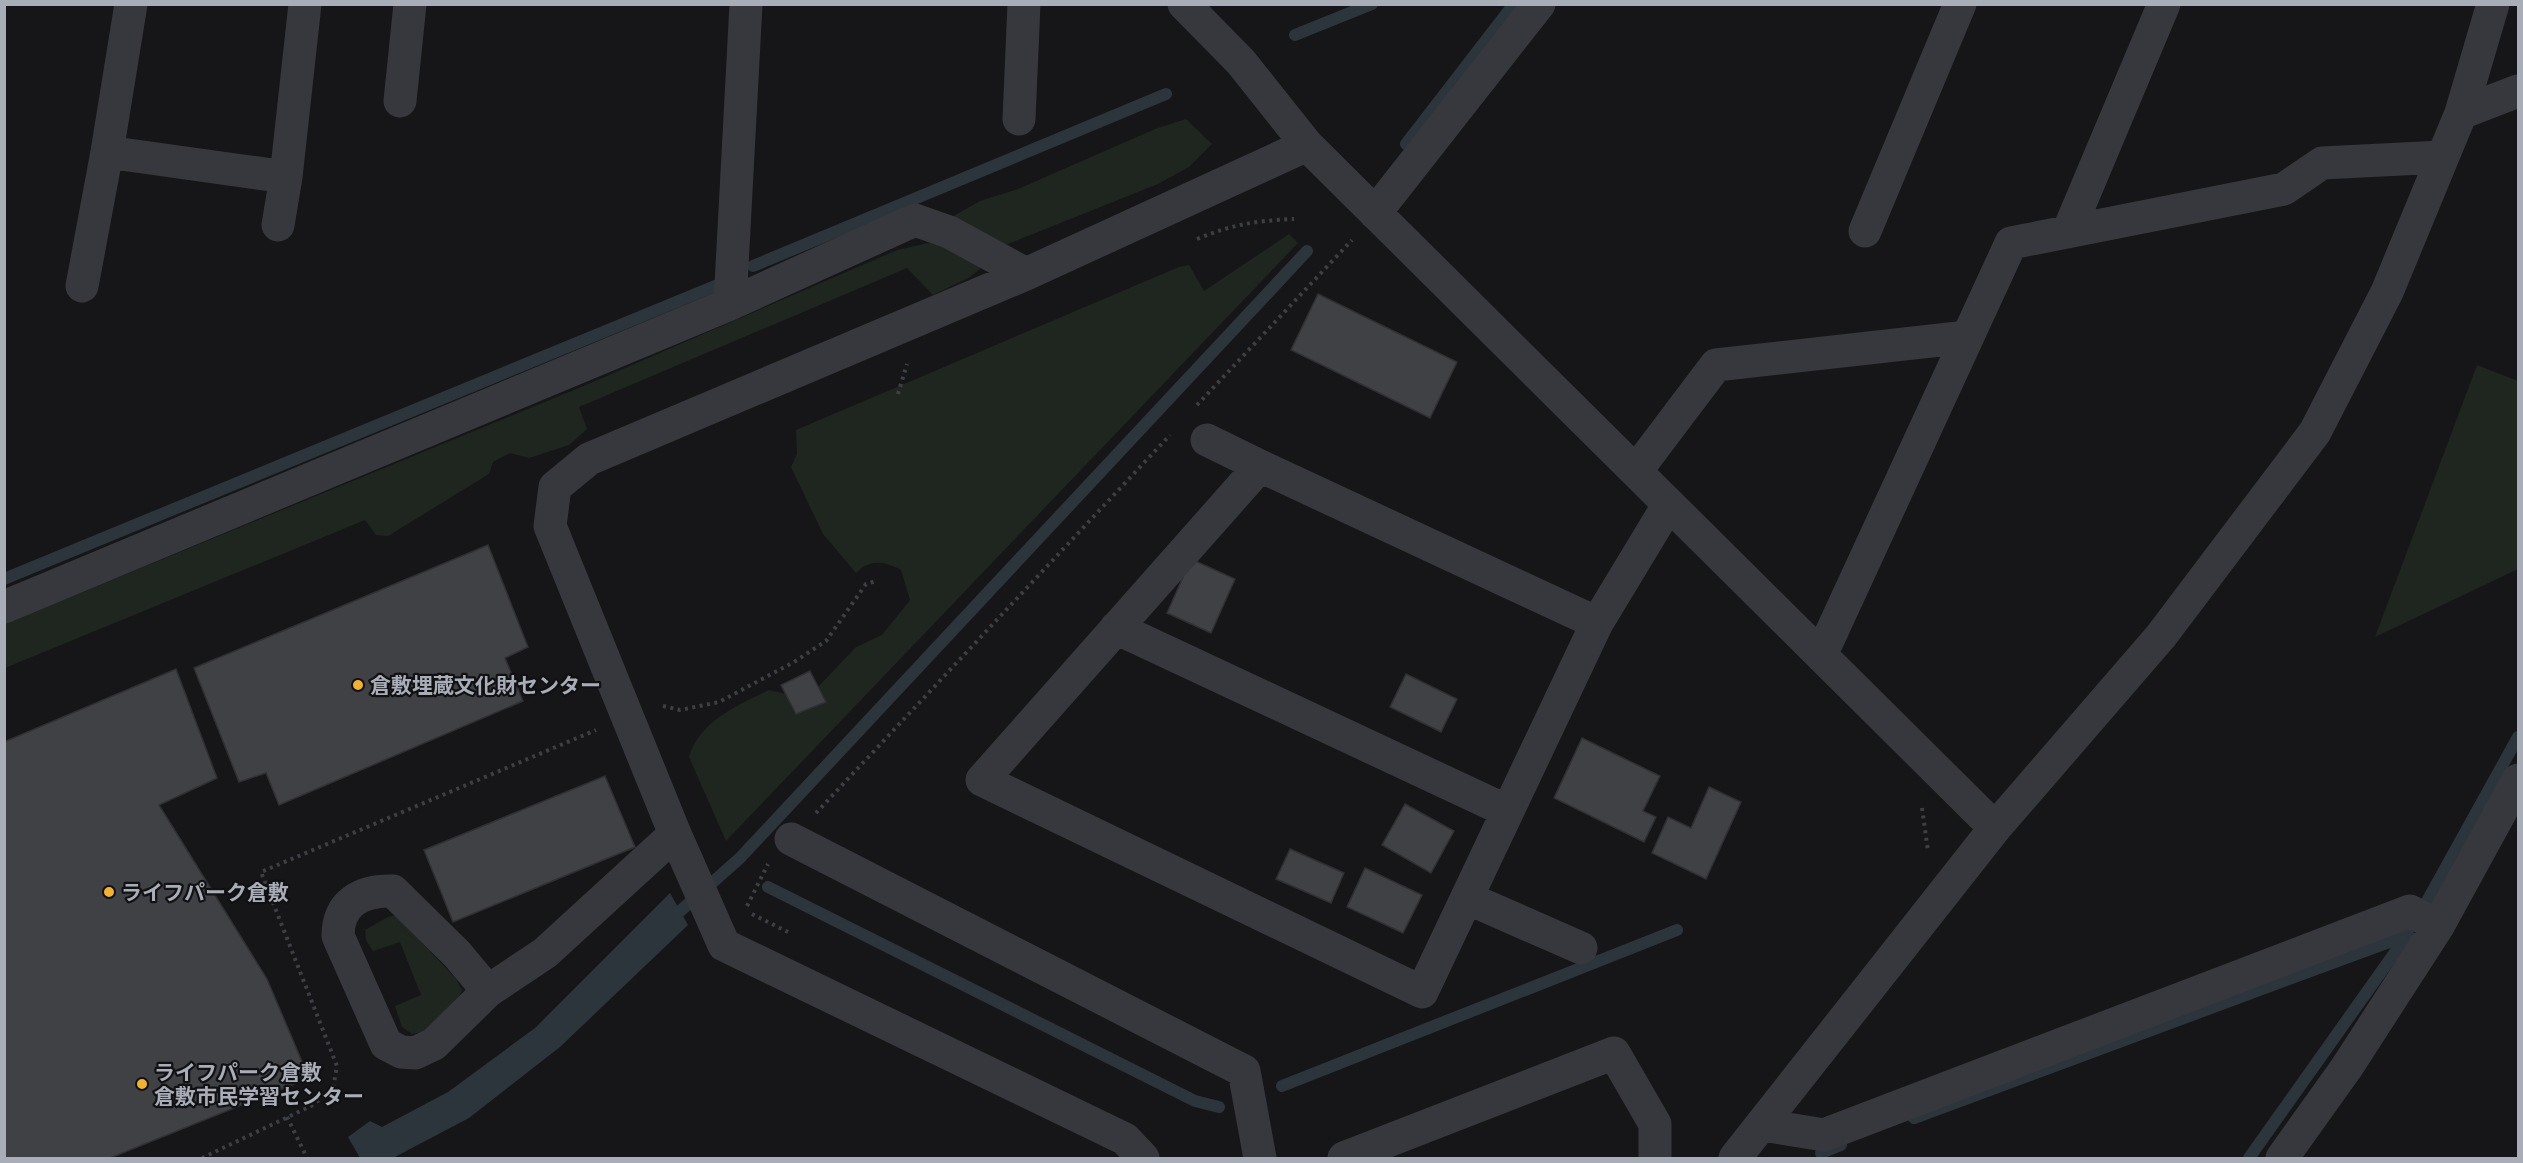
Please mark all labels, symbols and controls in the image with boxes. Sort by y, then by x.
place label: 倉敷埋蔵文化財センター [370,669,601,701]
marker: 倉敷埋蔵文化財センター [351,678,365,692]
place label: ライフパーク倉敷 [121,876,289,908]
marker: ライフパーク倉敷 [102,885,116,899]
place label: ライフパーク倉敷 倉敷市民学習センター [154,1056,364,1112]
marker: ライフパーク倉敷 倉敷市民学習センター [135,1077,149,1091]

